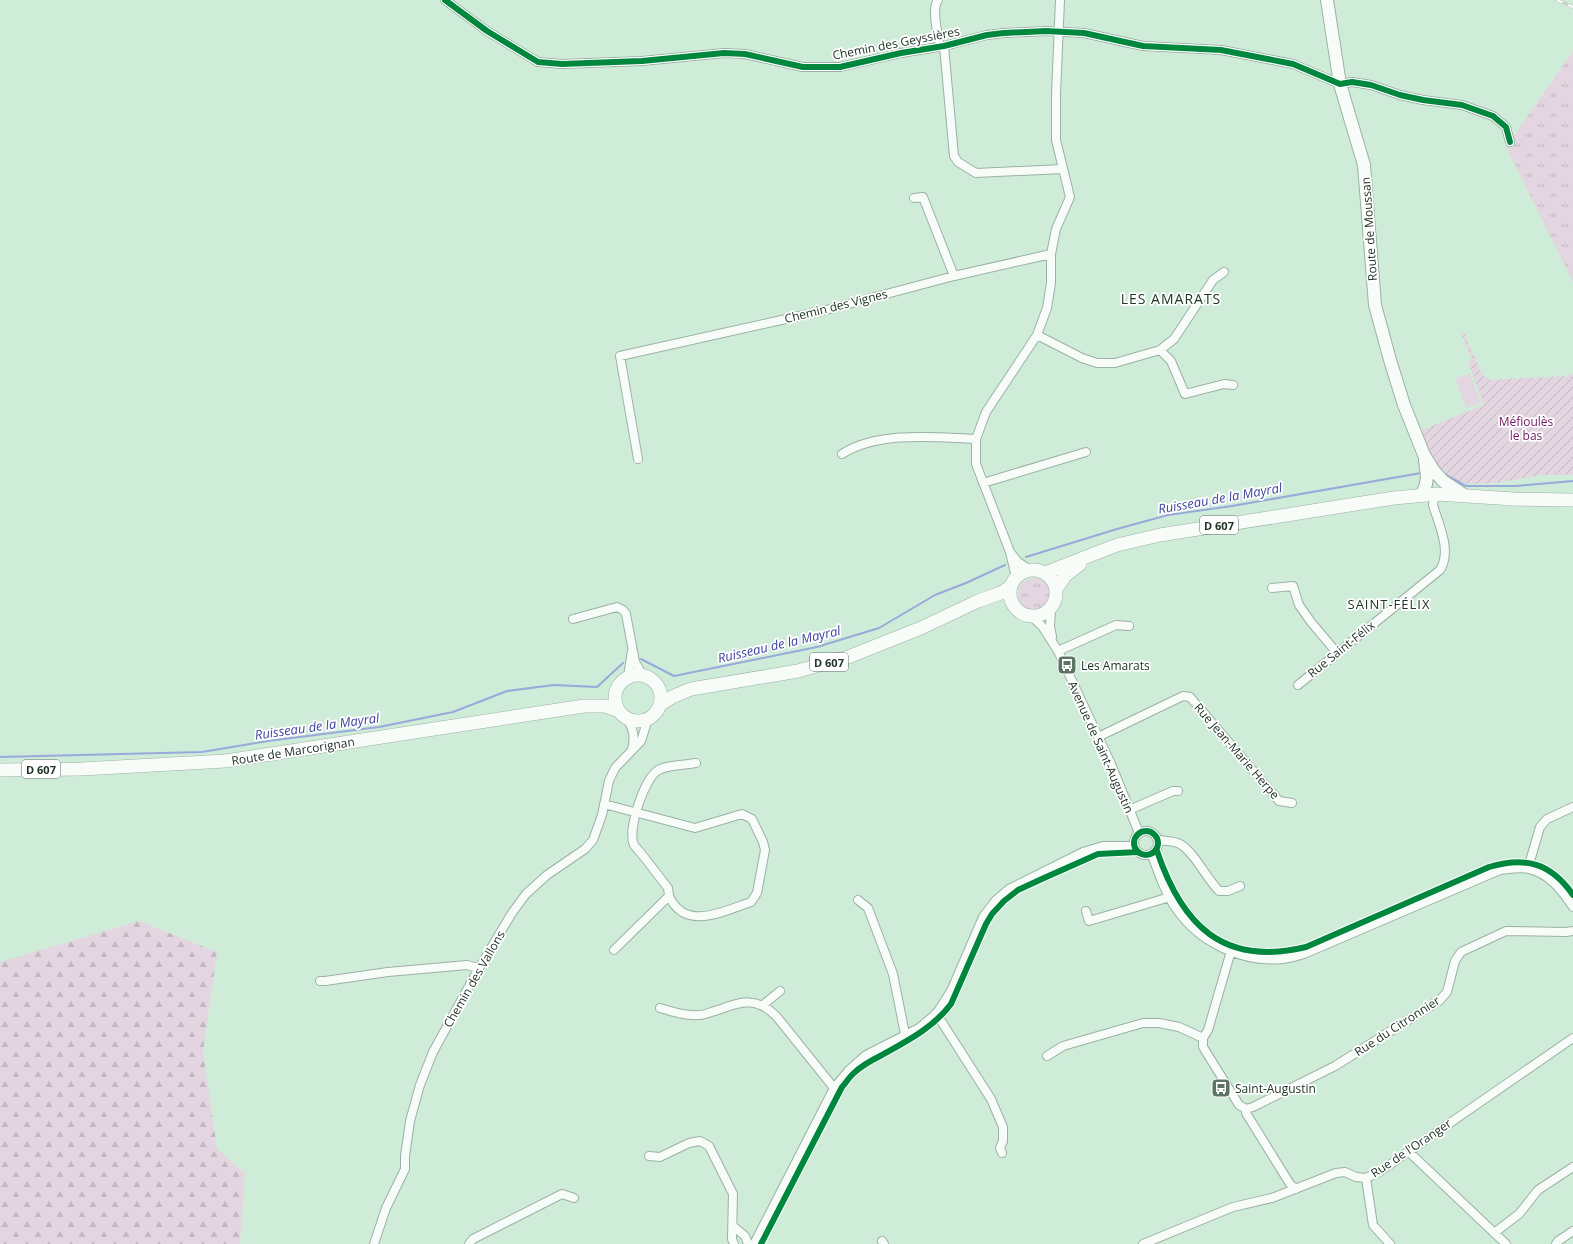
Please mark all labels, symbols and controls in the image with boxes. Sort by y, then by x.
street label: Chemin des Geyssières [831,22,961,64]
street label: Route de Moussan [1357,176,1381,282]
street label: Chemin des Vignes [783,285,890,327]
district label: LES AMARATS [1121,289,1221,308]
park label: Méfioulès le bas [1499,413,1554,444]
water label: Ruisseau de la Mayral [1157,478,1284,518]
road number: D 607 [1200,516,1238,534]
district label: SAINT-FÉLIX [1348,595,1430,613]
street label: Rue Saint-Félix [1304,616,1379,681]
water label: Ruisseau de la Mayral [716,621,843,667]
road number: D 607 [810,653,848,671]
bus stop icon: Les Amarats [1056,654,1078,676]
place label: Les Amarats [1081,657,1150,674]
street label: Avenue de Saint-Augustin [1064,678,1138,816]
street label: Rue Jean-Marie Herpe [1190,699,1284,803]
water label: Ruisseau de la Mayral [254,708,381,744]
street label: Route de Marcorignan [230,733,356,769]
road number: D 607 [22,760,60,778]
street label: Chemin des Vallons [439,927,509,1031]
street label: Rue du Citronnier [1351,992,1443,1060]
bus stop icon: Saint-Augustin [1210,1077,1232,1099]
place label: Saint-Augustin [1235,1080,1316,1097]
street label: Rue de l'Oranger [1367,1115,1455,1181]

